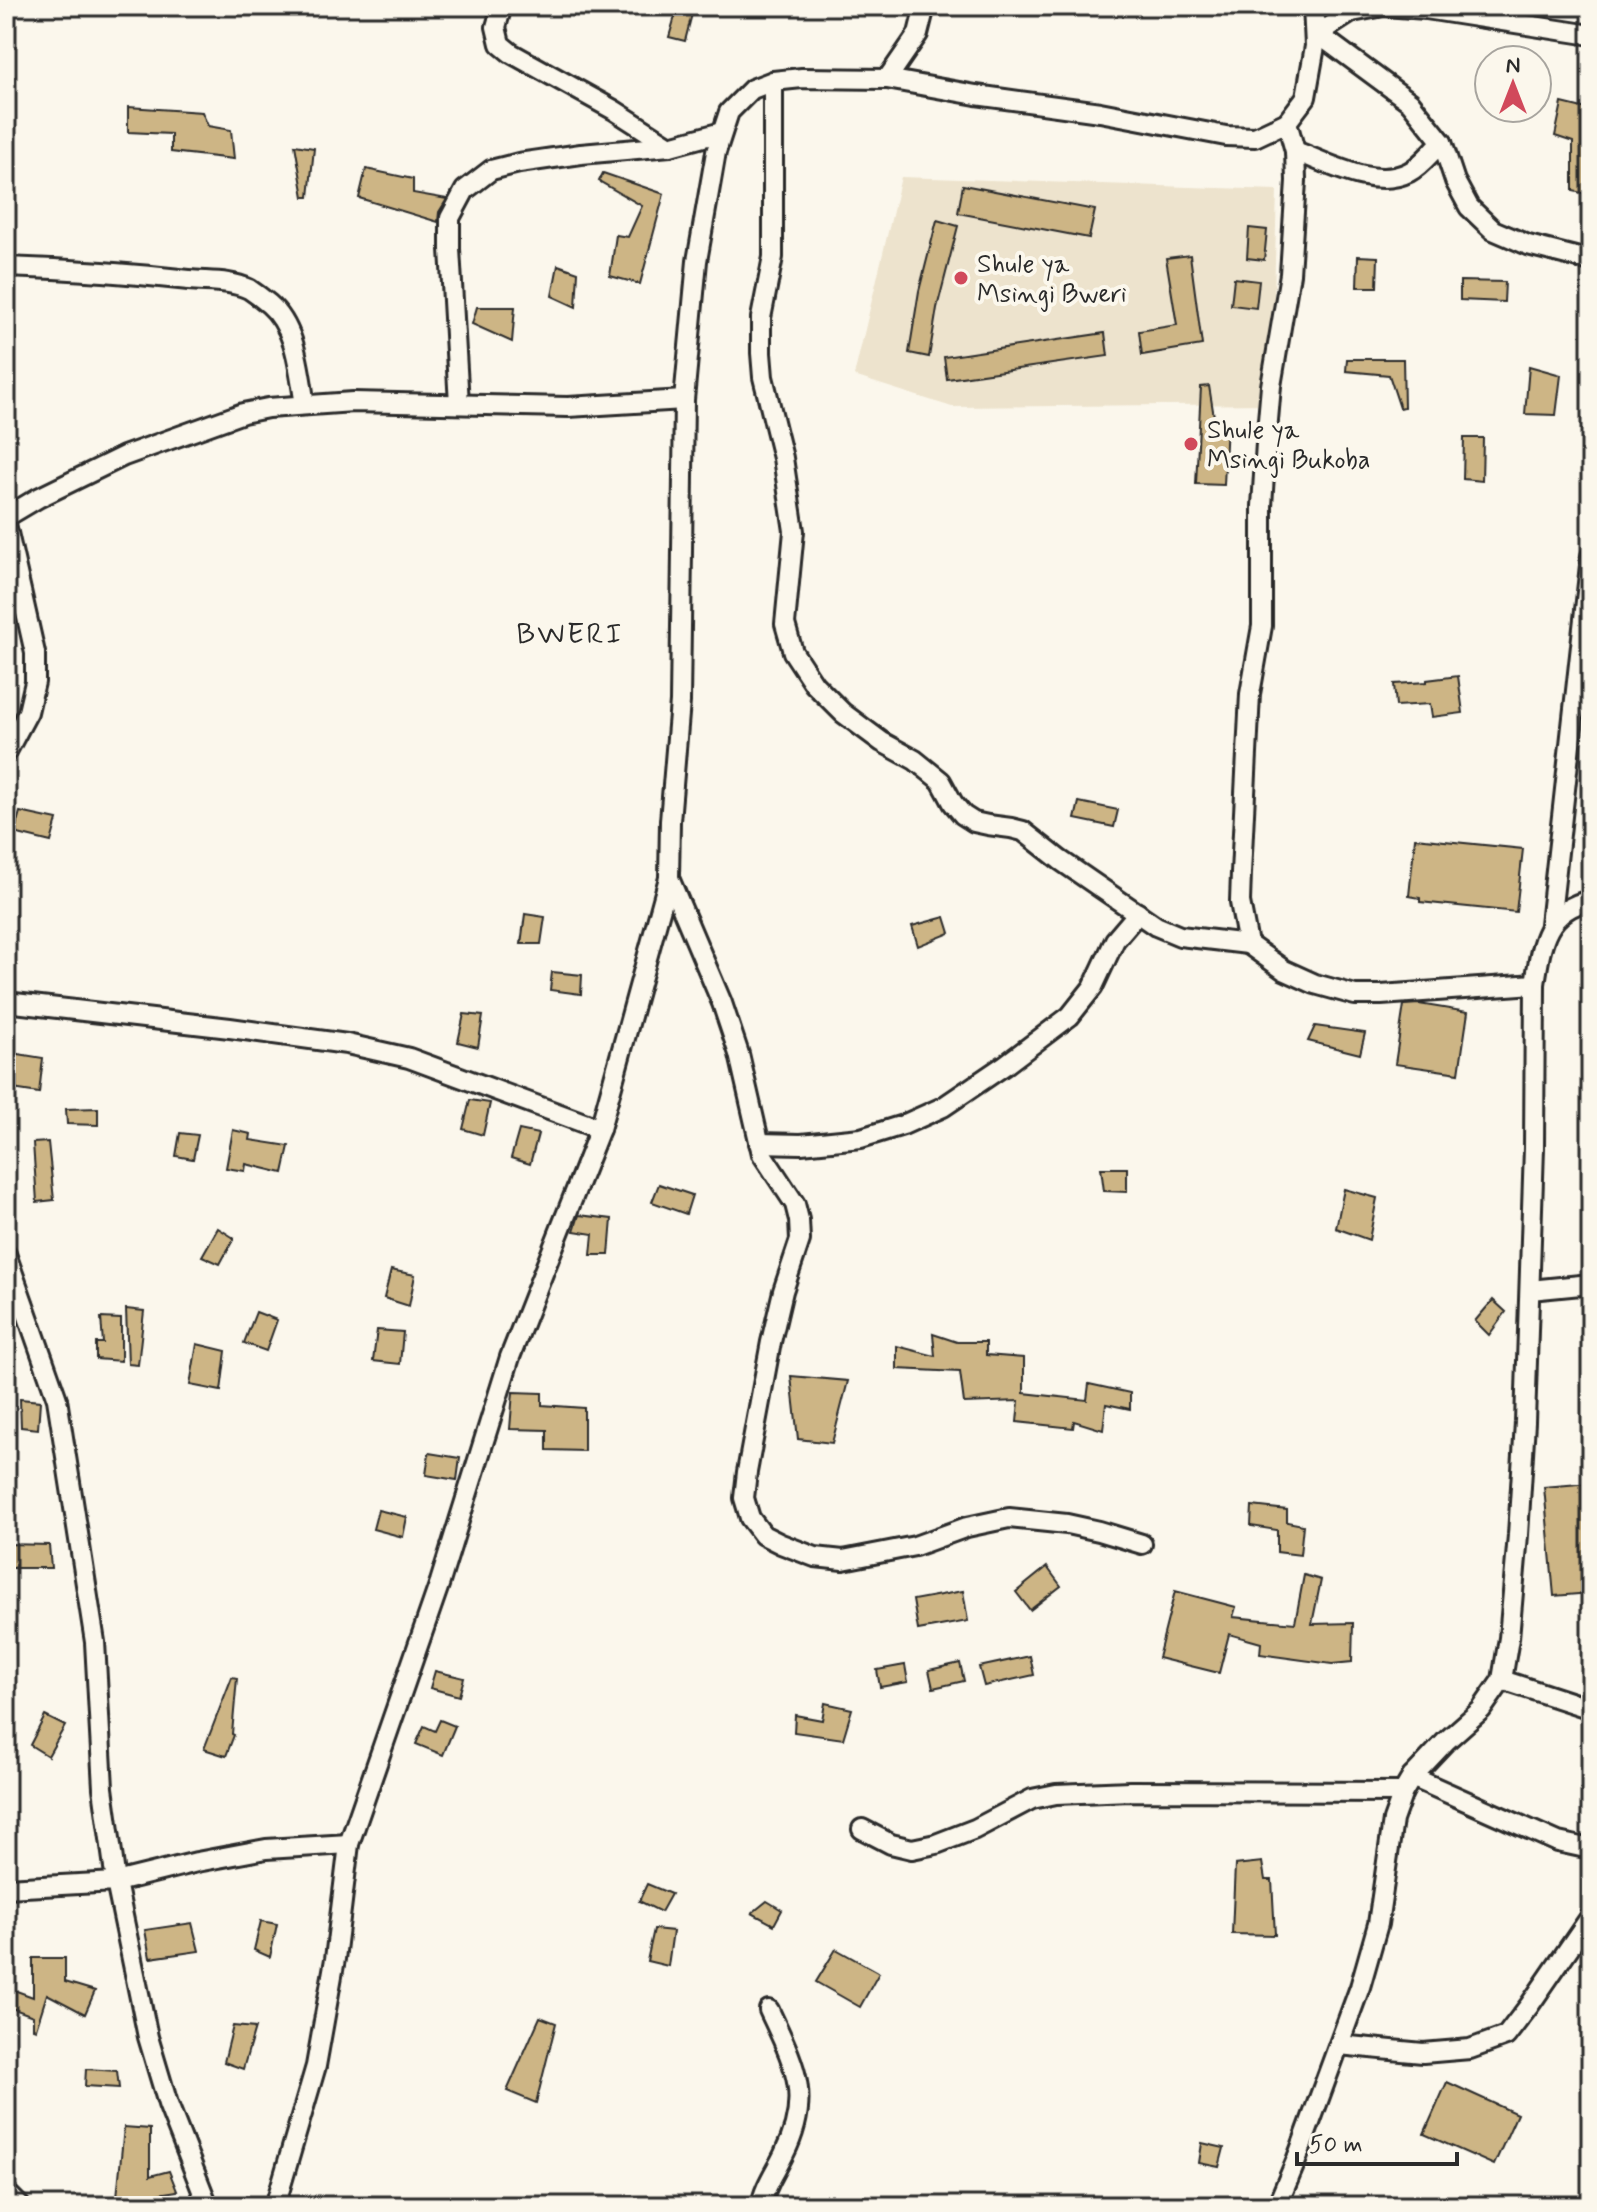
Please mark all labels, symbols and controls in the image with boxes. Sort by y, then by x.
north arrow [1473,44,1553,124]
text: N [1506,52,1520,80]
place label: Shule ya Msingi Bweri [977,248,1127,312]
marker: Shule ya Msingi Bweri [952,269,970,287]
place label: Shule ya Msingi Bukoba [1207,414,1371,478]
marker: Shule ya Msingi Bukoba [1182,435,1200,453]
district label: BWERI [516,615,624,654]
scale bar [1297,2116,1457,2166]
text: 50 m [1309,2130,1363,2161]

